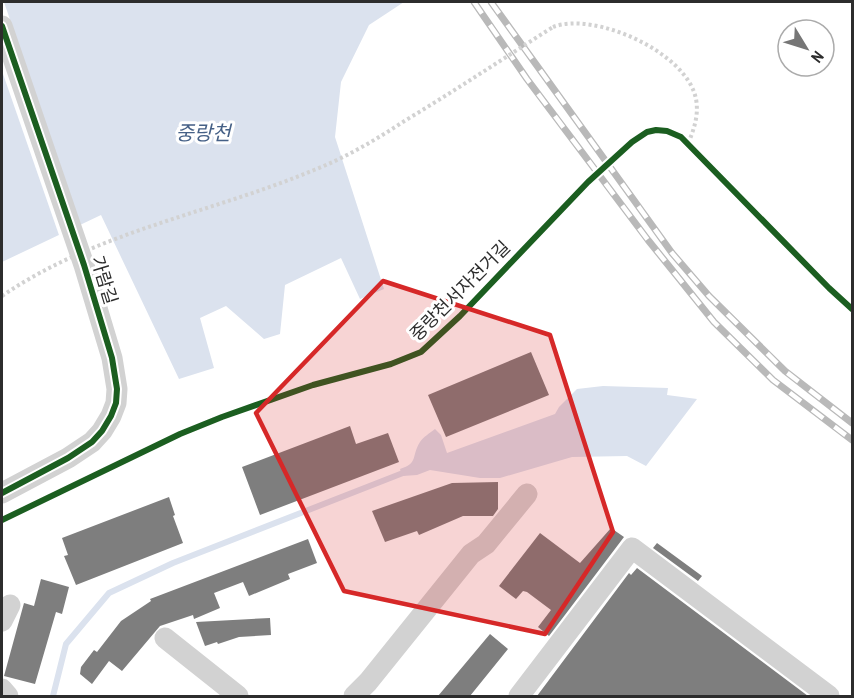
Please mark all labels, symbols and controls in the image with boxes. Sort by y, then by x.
north arrow [776,18,836,78]
text: N [806,47,829,68]
water label: 중랑천 [175,119,233,146]
street label: 중랑천서자전거길 [404,235,515,346]
street label: 가람길 [85,252,124,307]

